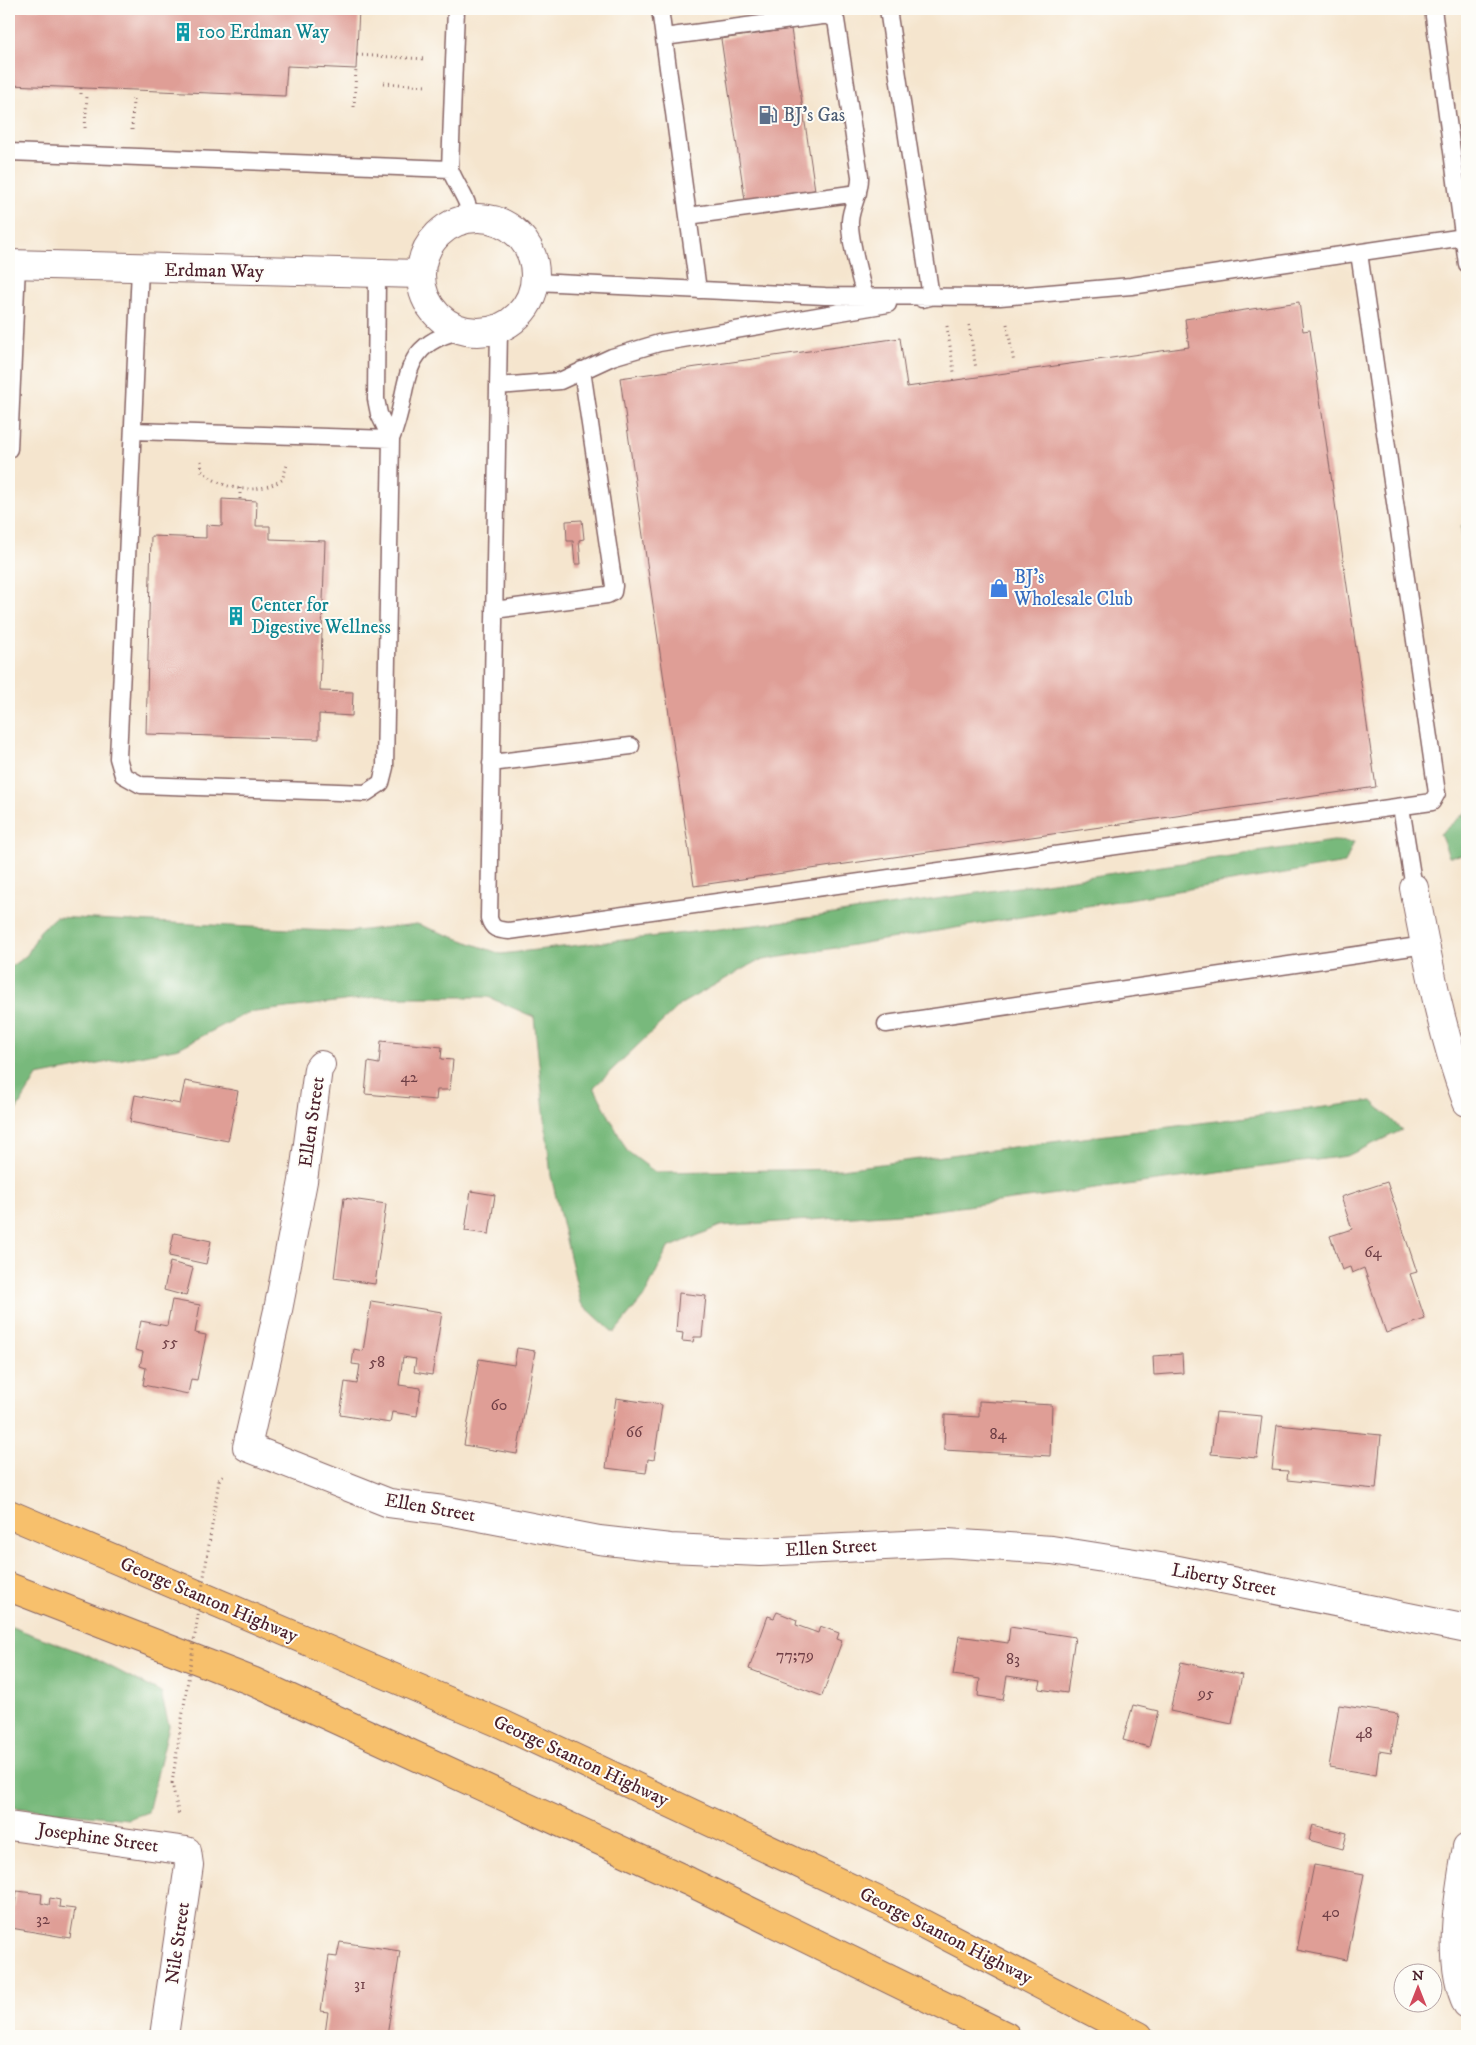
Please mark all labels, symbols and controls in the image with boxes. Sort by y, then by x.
building icon: 100 Erdman Way [172,21,194,43]
place label: 100 Erdman Way [198,21,330,44]
fuel station icon: BJ's Gas [757,104,779,126]
place label: BJ's Gas [783,104,845,127]
street label: Erdman Way [164,259,265,283]
place label: BJ's Wholesale Club [1013,566,1133,611]
shop icon: BJ's Wholesale Club [988,577,1010,599]
place label: Center for Digestive Wellness [251,594,391,639]
building icon: Center for Digestive Wellness [225,605,247,627]
house number: 42 [400,1067,418,1087]
street label: Ellen Street [294,1075,330,1169]
house number: 64 [1364,1242,1383,1262]
house number: 55 [162,1332,178,1352]
house number: 58 [369,1352,385,1372]
house number: 60 [491,1395,507,1415]
house number: 66 [626,1422,643,1442]
house number: 84 [989,1424,1007,1444]
street label: Ellen Street [383,1489,477,1527]
street label: Ellen Street [785,1534,877,1562]
street label: George Stanton Highway [117,1552,302,1648]
street label: Liberty Street [1170,1559,1278,1601]
house number: 77;79 [776,1645,814,1665]
house number: 83 [1006,1649,1020,1669]
house number: 95 [1197,1683,1214,1703]
street label: George Stanton Highway [490,1710,673,1812]
house number: 48 [1355,1723,1373,1743]
street label: Josephine Street [34,1818,160,1858]
street label: George Stanton Highway [856,1882,1037,1990]
street label: Nile Street [161,1901,195,1985]
house number: 40 [1322,1902,1340,1922]
house number: 32 [36,1909,50,1929]
north arrow [1394,1962,1444,2012]
text: N [1412,1967,1424,1985]
house number: 31 [354,1974,366,1994]

